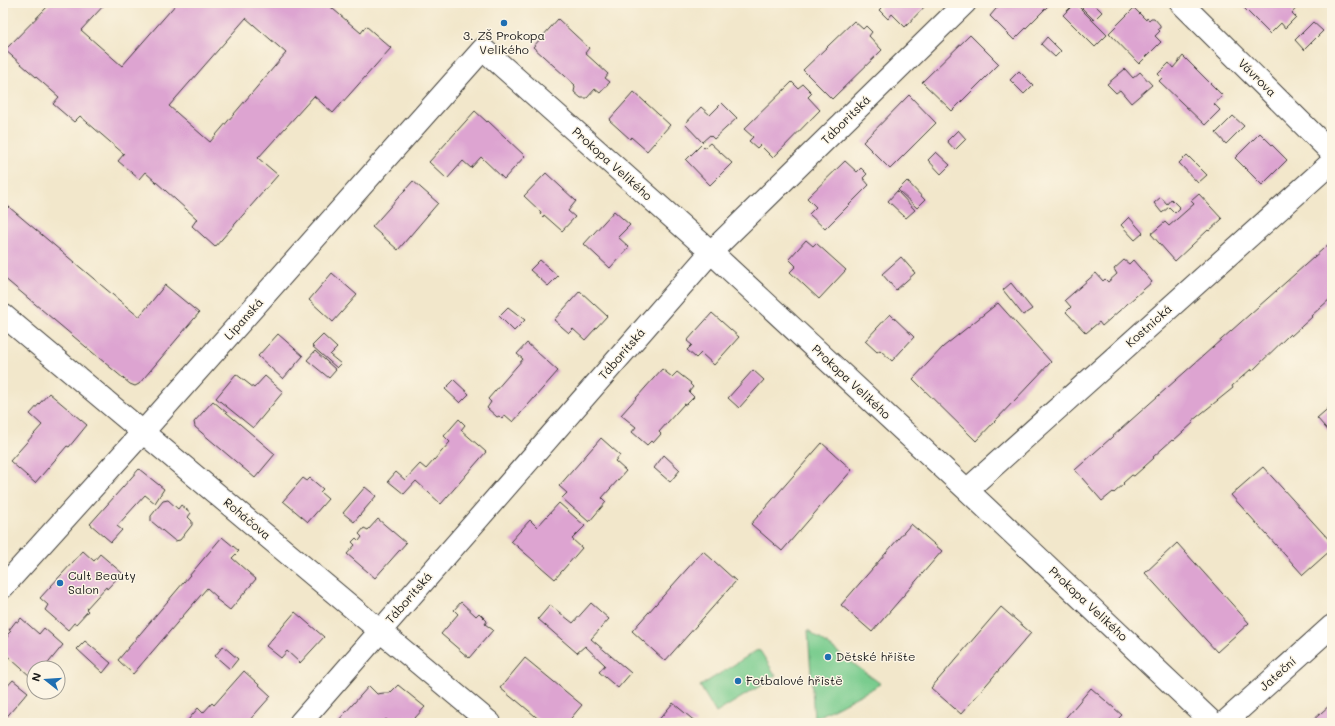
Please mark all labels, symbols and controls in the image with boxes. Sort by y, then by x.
marker: 3. ZŠ Prokopa Velikého [499,18,509,28]
place label: 3. ZŠ Prokopa Velikého [463,27,545,57]
street label: Vávrova [1235,55,1280,100]
street label: Táboritská [817,91,873,147]
street label: Prokopa Velikého [569,123,656,203]
street label: Lipanská [220,294,266,343]
street label: Kostnická [1122,300,1175,350]
street label: Táboritská [594,324,648,383]
street label: Prokopa Velikého [809,341,895,422]
street label: Roháčova [221,494,275,543]
street label: Prokopa Velikého [1046,563,1132,644]
place label: Cult Beauty Salon [68,567,136,597]
street label: Táboritská [381,568,435,627]
marker: Cult Beauty Salon [55,578,65,588]
place label: Dětské hřište [836,648,915,664]
marker: Dětské hřište [823,652,833,662]
street label: Jateční [1256,652,1299,694]
north arrow [26,660,66,700]
text: N [28,671,44,683]
place label: Fotbalové hřistě [746,672,843,688]
marker: Fotbalové hřistě [733,676,743,686]

